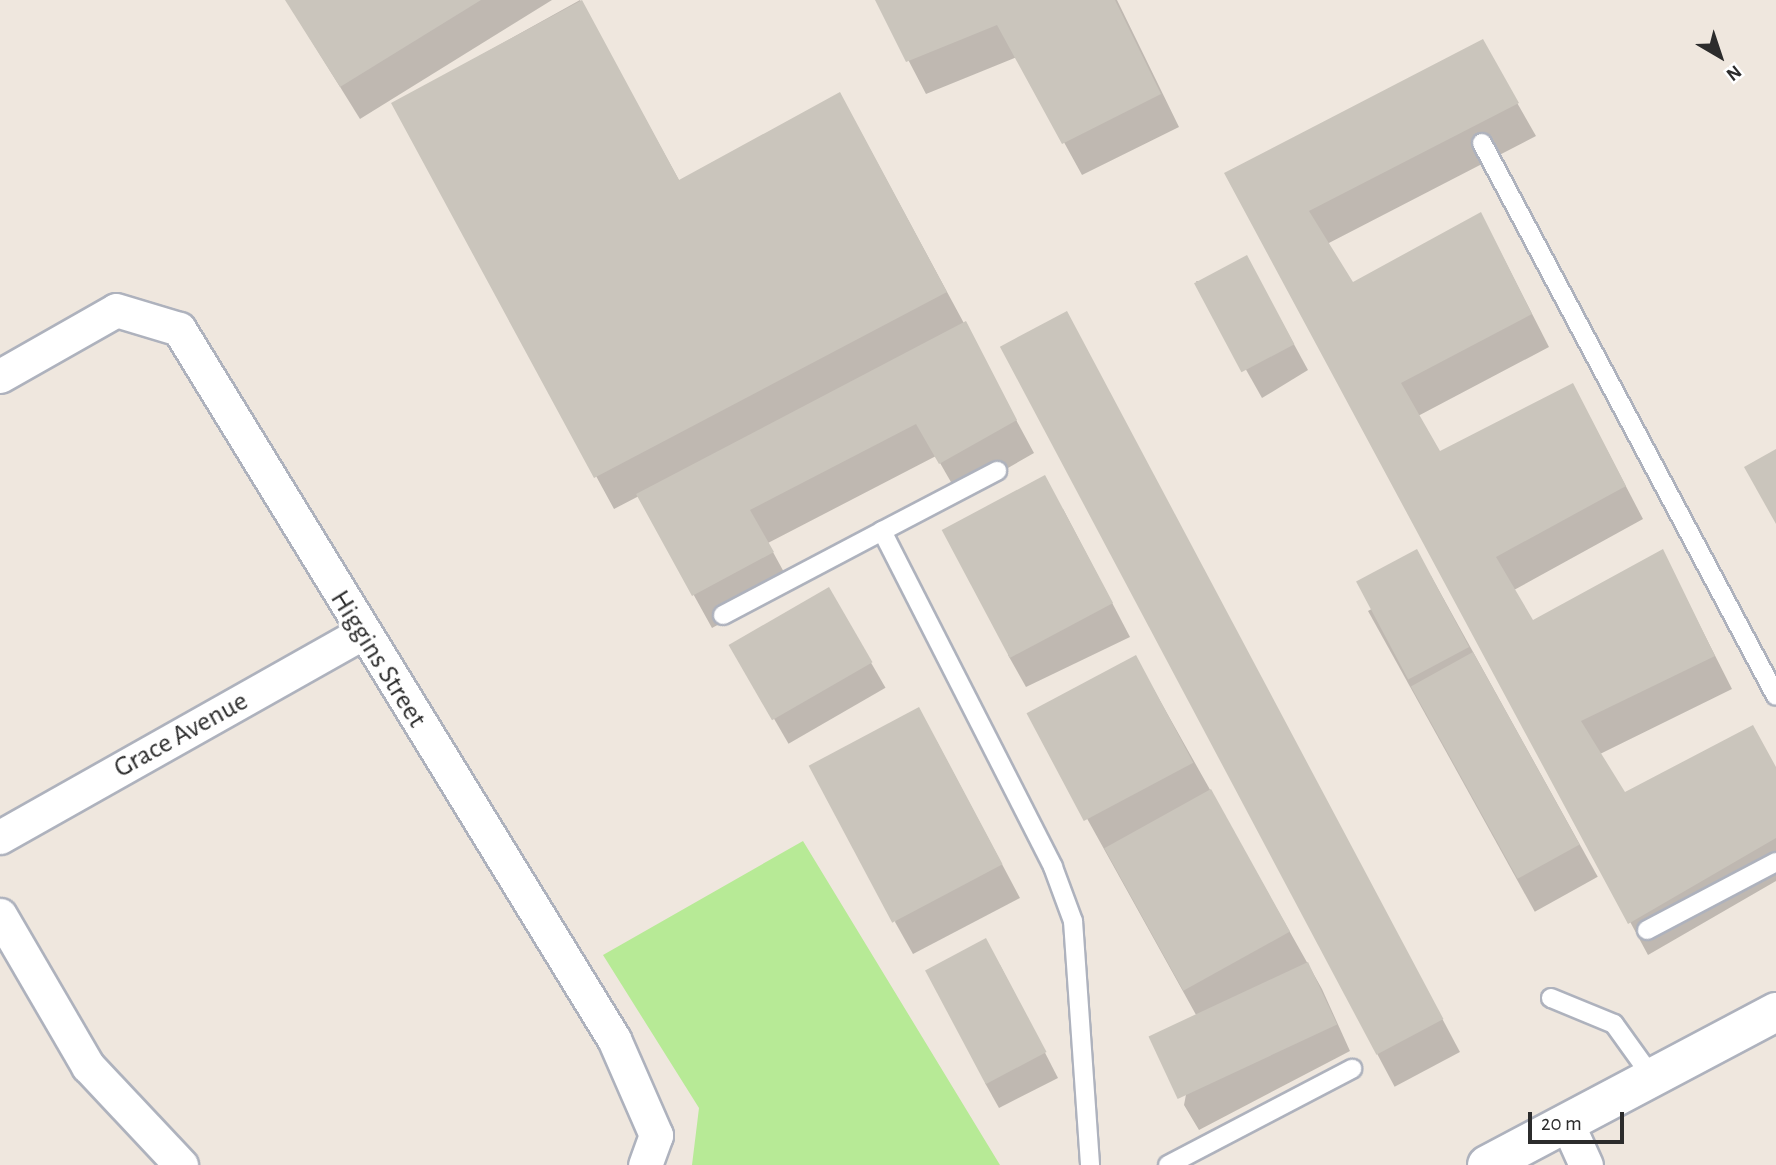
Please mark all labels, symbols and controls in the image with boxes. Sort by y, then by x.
north arrow [1685,21,1755,91]
text: N [1722,61,1745,84]
street label: Higgins Street [323,584,433,734]
street label: Grace Avenue [108,684,254,786]
scale bar [1531,1098,1627,1142]
text: 20 m [1541,1113,1582,1134]

